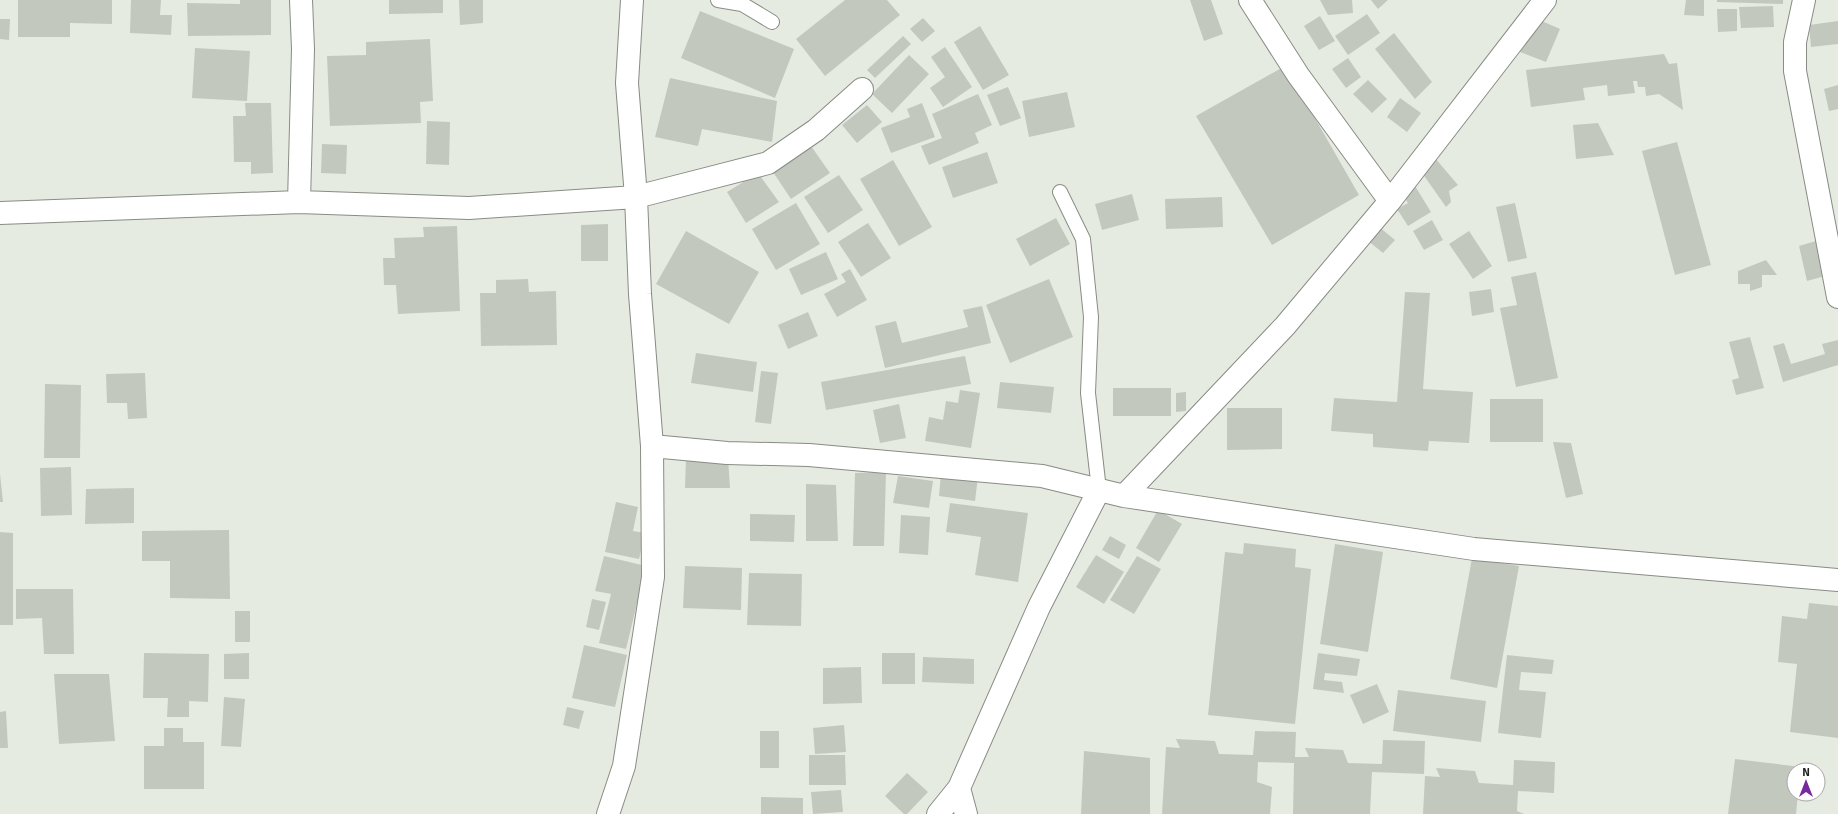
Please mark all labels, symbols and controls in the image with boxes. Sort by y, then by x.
north arrow [1786,762,1826,802]
text: N [1802,766,1810,779]

